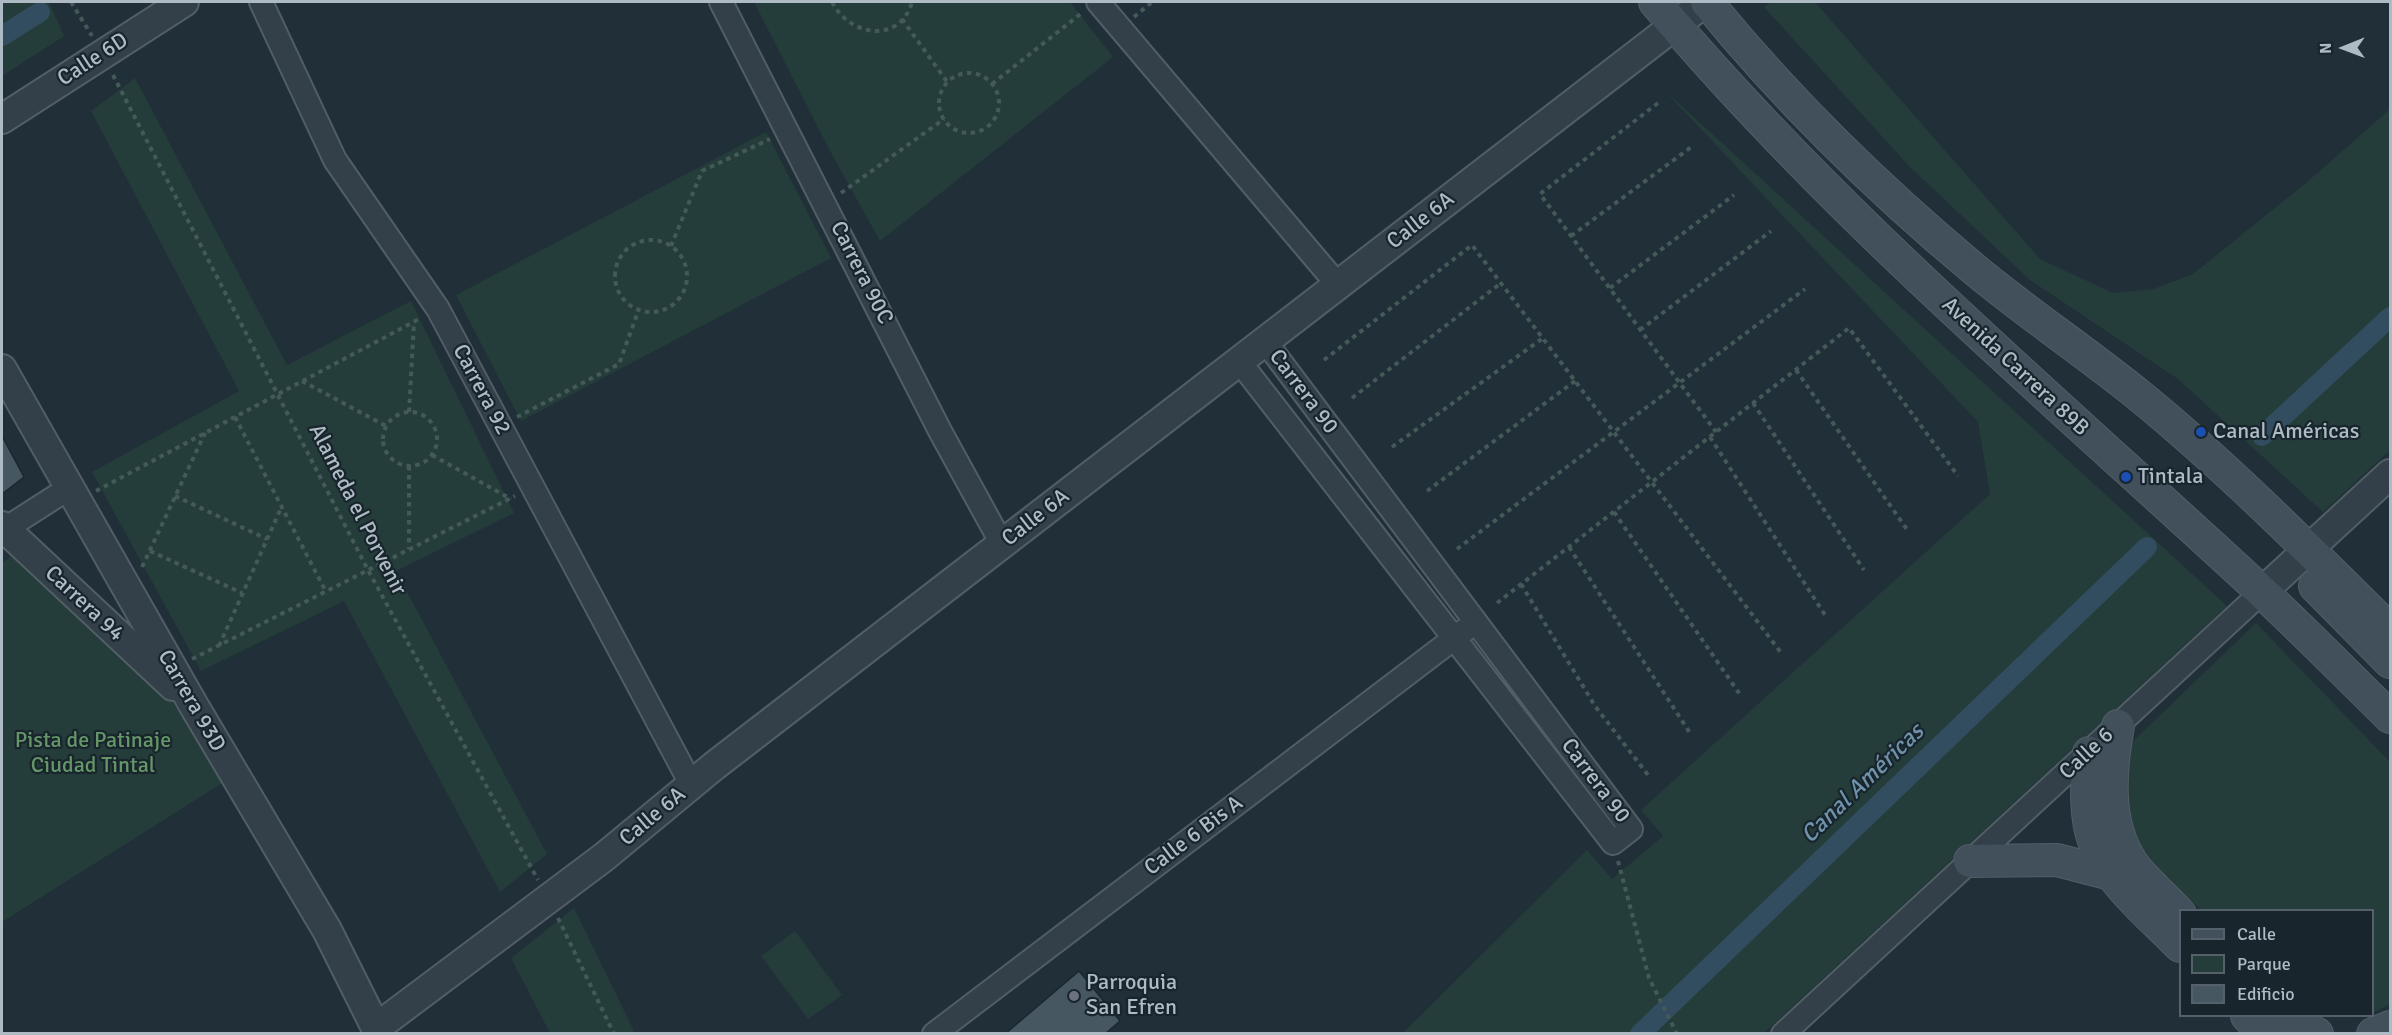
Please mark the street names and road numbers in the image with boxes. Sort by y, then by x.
street label: Calle 6D [53,27,133,93]
street label: Calle 6A [1382,187,1460,255]
street label: Carrera 90C [824,217,898,329]
street label: Avenida Carrera 89B [1936,292,2094,442]
street label: Carrera 92 [446,340,516,440]
street label: Carrera 90 [1263,345,1343,439]
street label: Alameda el Porvenir [303,420,411,600]
street label: Calle 6A [997,484,1075,552]
street label: Carrera 94 [39,561,129,647]
street label: Carrera 93D [151,645,231,757]
street label: Calle 6 [2054,722,2120,786]
street label: Carrera 90 [1555,734,1635,828]
street label: Calle 6A [615,782,691,852]
street label: Calle 6 Bis A [1140,790,1248,882]

